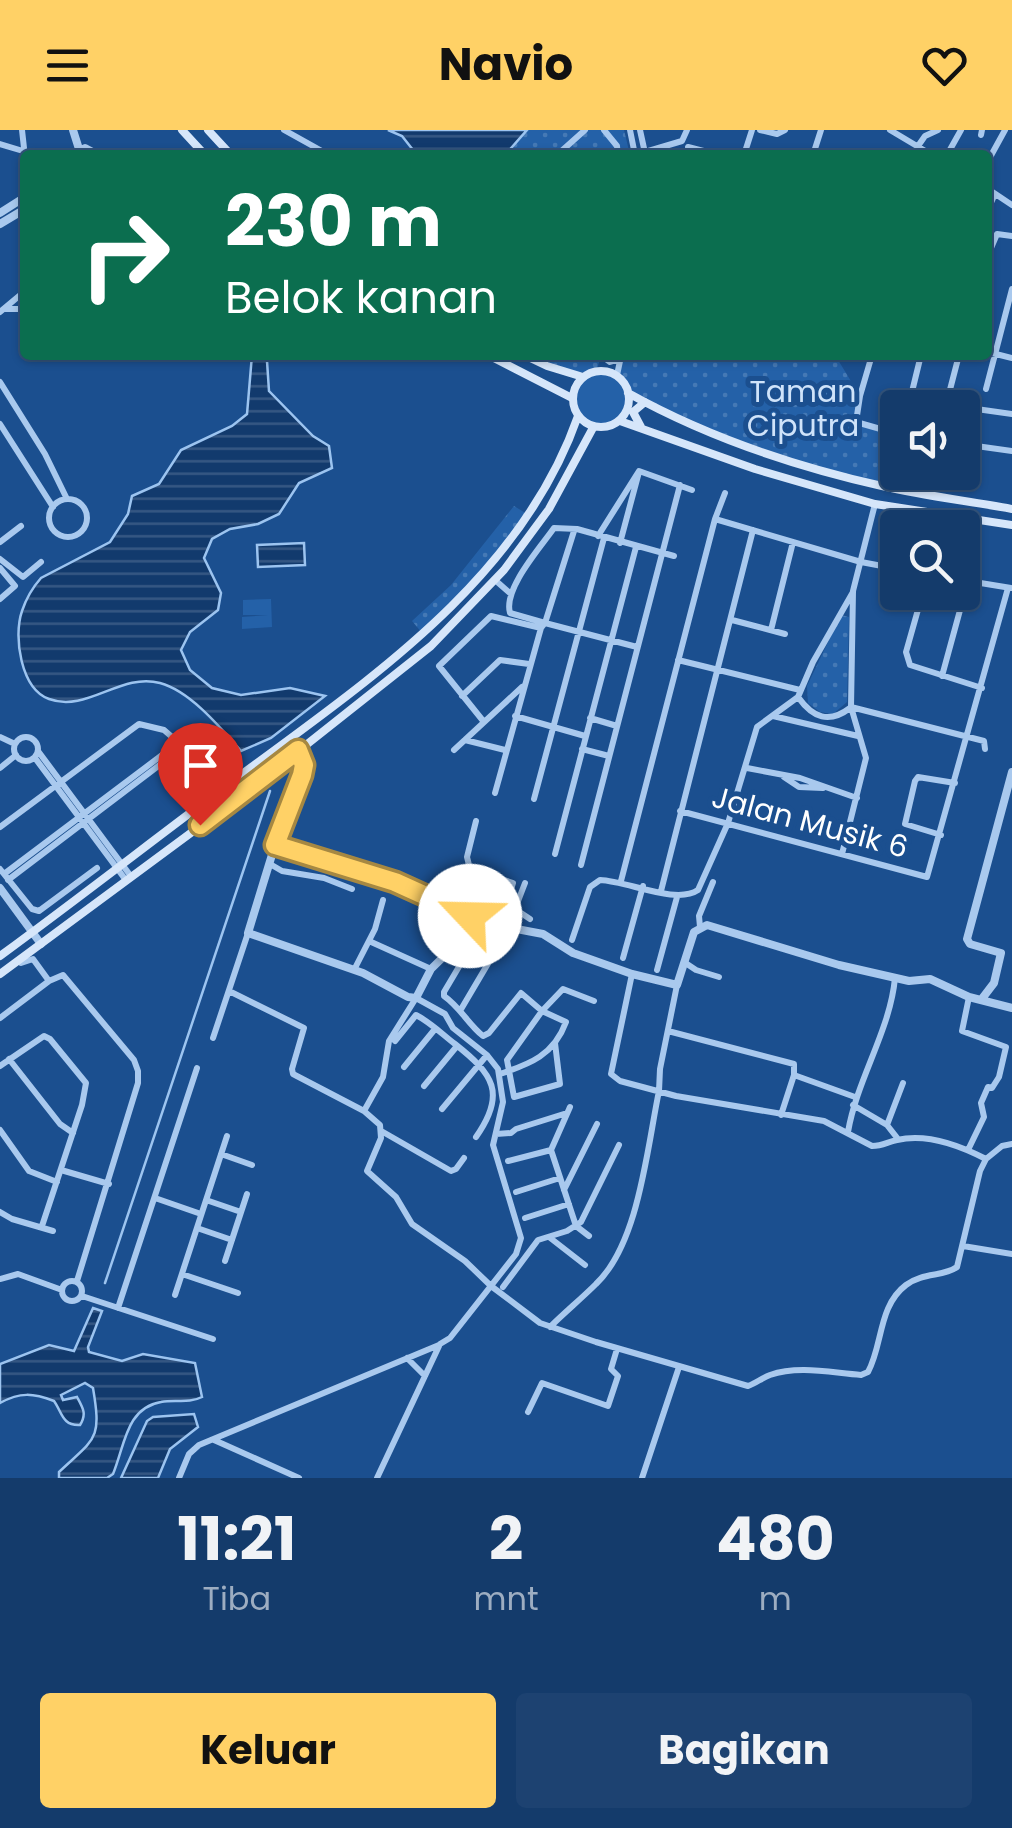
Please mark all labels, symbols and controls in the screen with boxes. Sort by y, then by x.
text: Navio [439,33,573,96]
icon: menu [40,38,95,93]
icon: heart [917,38,972,93]
text: 230 m [225,172,442,271]
icon: right [60,190,190,320]
text: Belok kanan [225,266,497,329]
park label: Taman Ciputra [747,370,859,447]
map controls [880,390,980,610]
button: sound [880,390,980,490]
button: search [880,510,980,610]
pin [158,723,243,826]
icon: arrive [173,738,228,793]
street label: Jalan Musik 6 [707,775,913,869]
position arrow [418,864,522,968]
text: 11:21 [177,1497,296,1581]
text: 2 [489,1497,523,1581]
text: 480 [716,1497,835,1581]
text: Tiba [203,1576,271,1621]
text: mnt [474,1576,539,1621]
text: m [759,1576,792,1621]
button: Keluar [40,1693,496,1808]
button: Bagikan [516,1693,972,1808]

